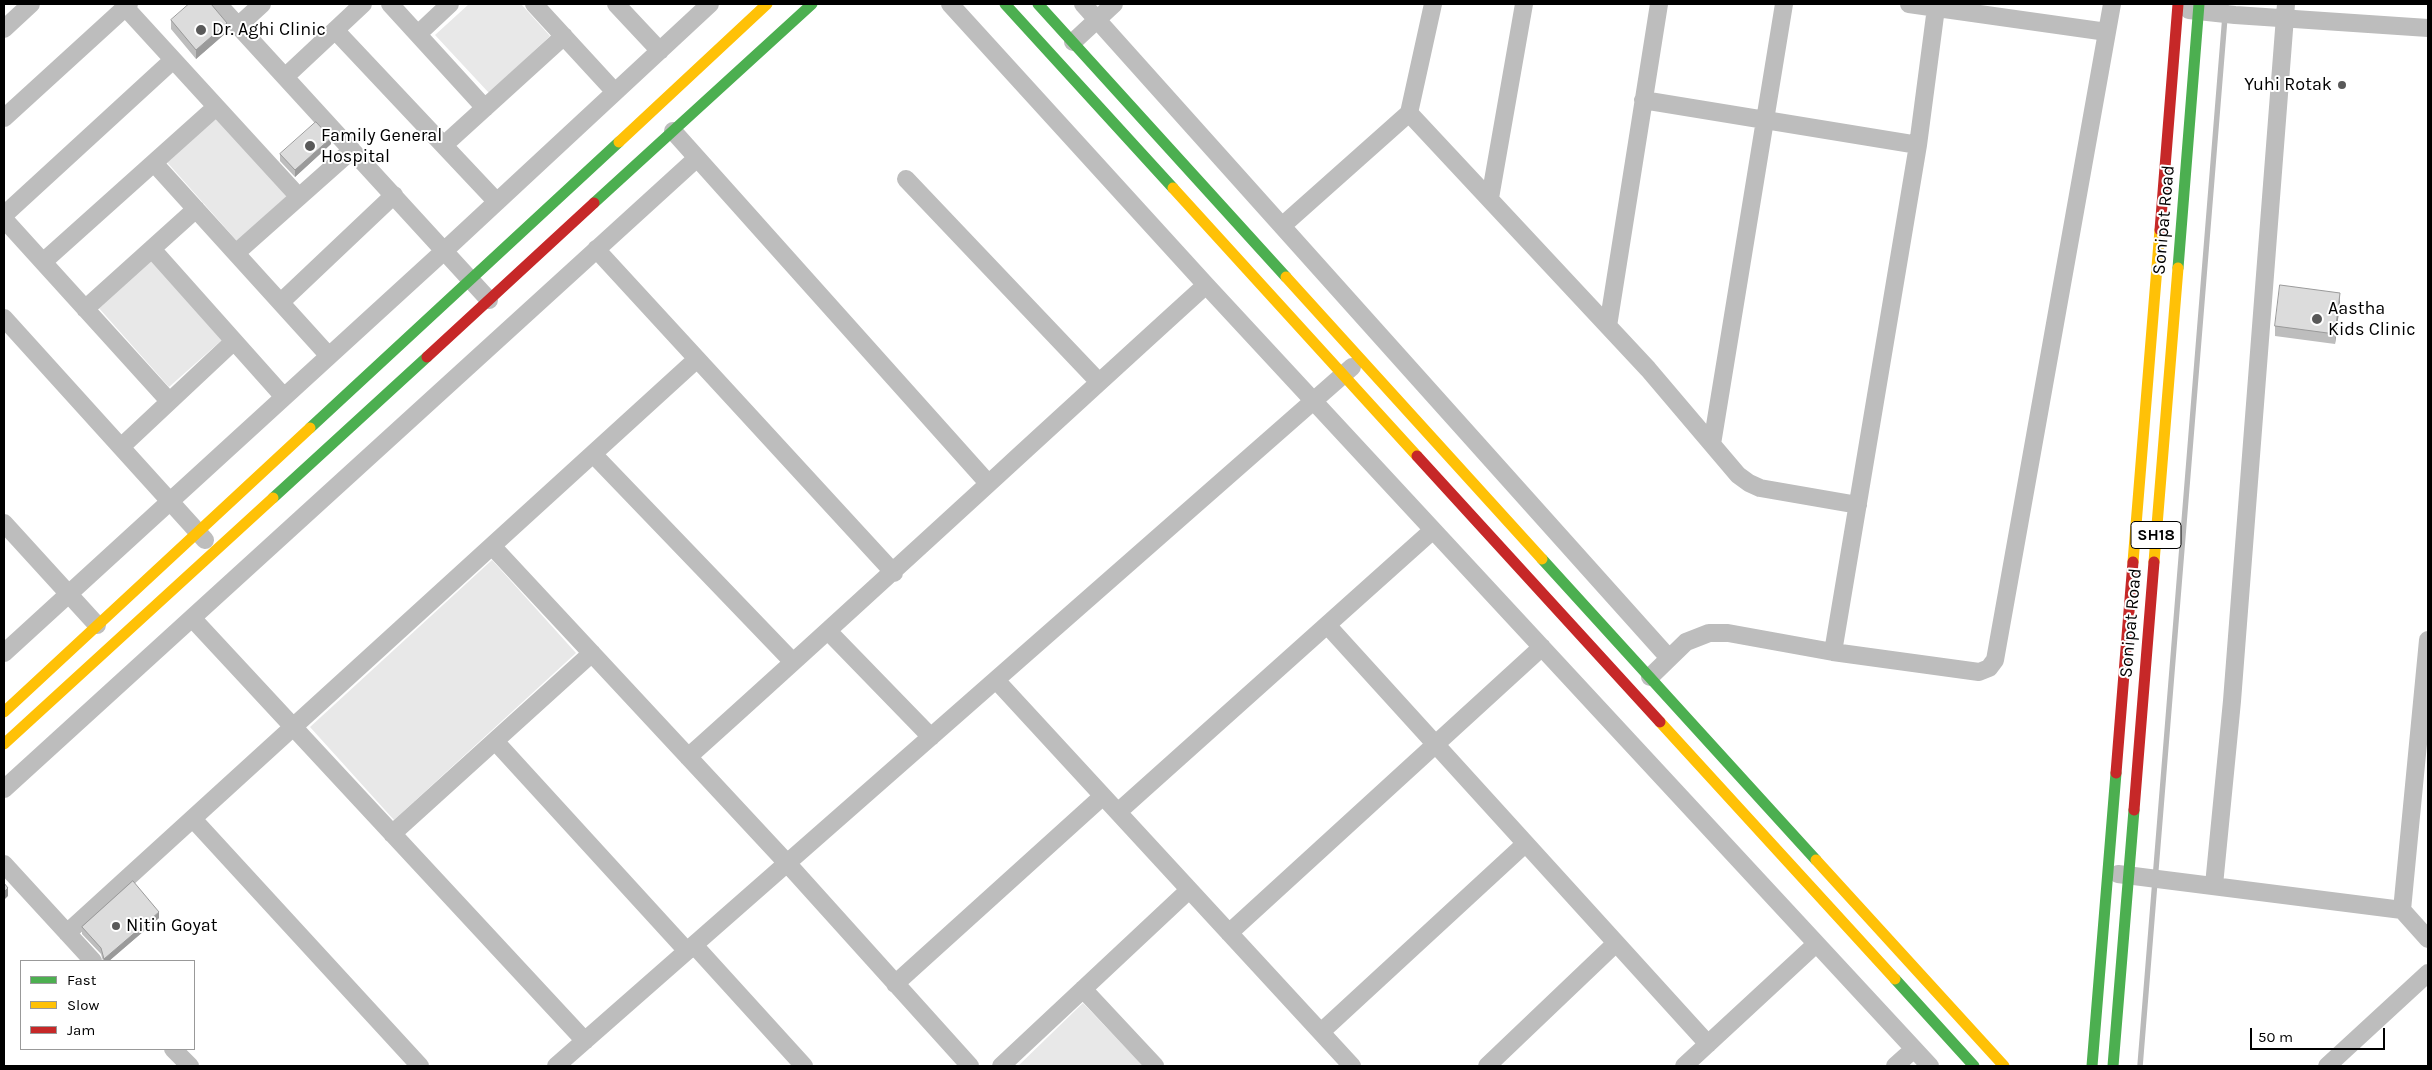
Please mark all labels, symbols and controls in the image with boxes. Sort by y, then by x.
place label: Dr. Aghi Clinic [212,19,326,41]
marker: Dr. Aghi Clinic [194,23,208,37]
place label: Yuhi Rotak [2244,74,2332,96]
marker: Yuhi Rotak [2336,79,2348,91]
place label: Family General Hospital [321,125,442,168]
marker: Family General Hospital [303,139,317,153]
street label: Sonipat Road [2148,164,2180,276]
place label: Aastha Kids Clinic [2328,298,2416,340]
marker: Aastha Kids Clinic [2310,312,2324,326]
road number: SH18 [2131,522,2181,548]
street label: Sonipat Road [2115,567,2147,679]
place label: Nitin Goyat [126,915,217,937]
marker: Nitin Goyat [110,920,122,932]
legend [20,960,195,1050]
text: Fast [67,971,96,989]
text: Slow [67,996,99,1014]
scale bar [2252,1018,2387,1050]
text: Jam [67,1021,95,1039]
text: 50 m [2258,1028,2293,1046]

